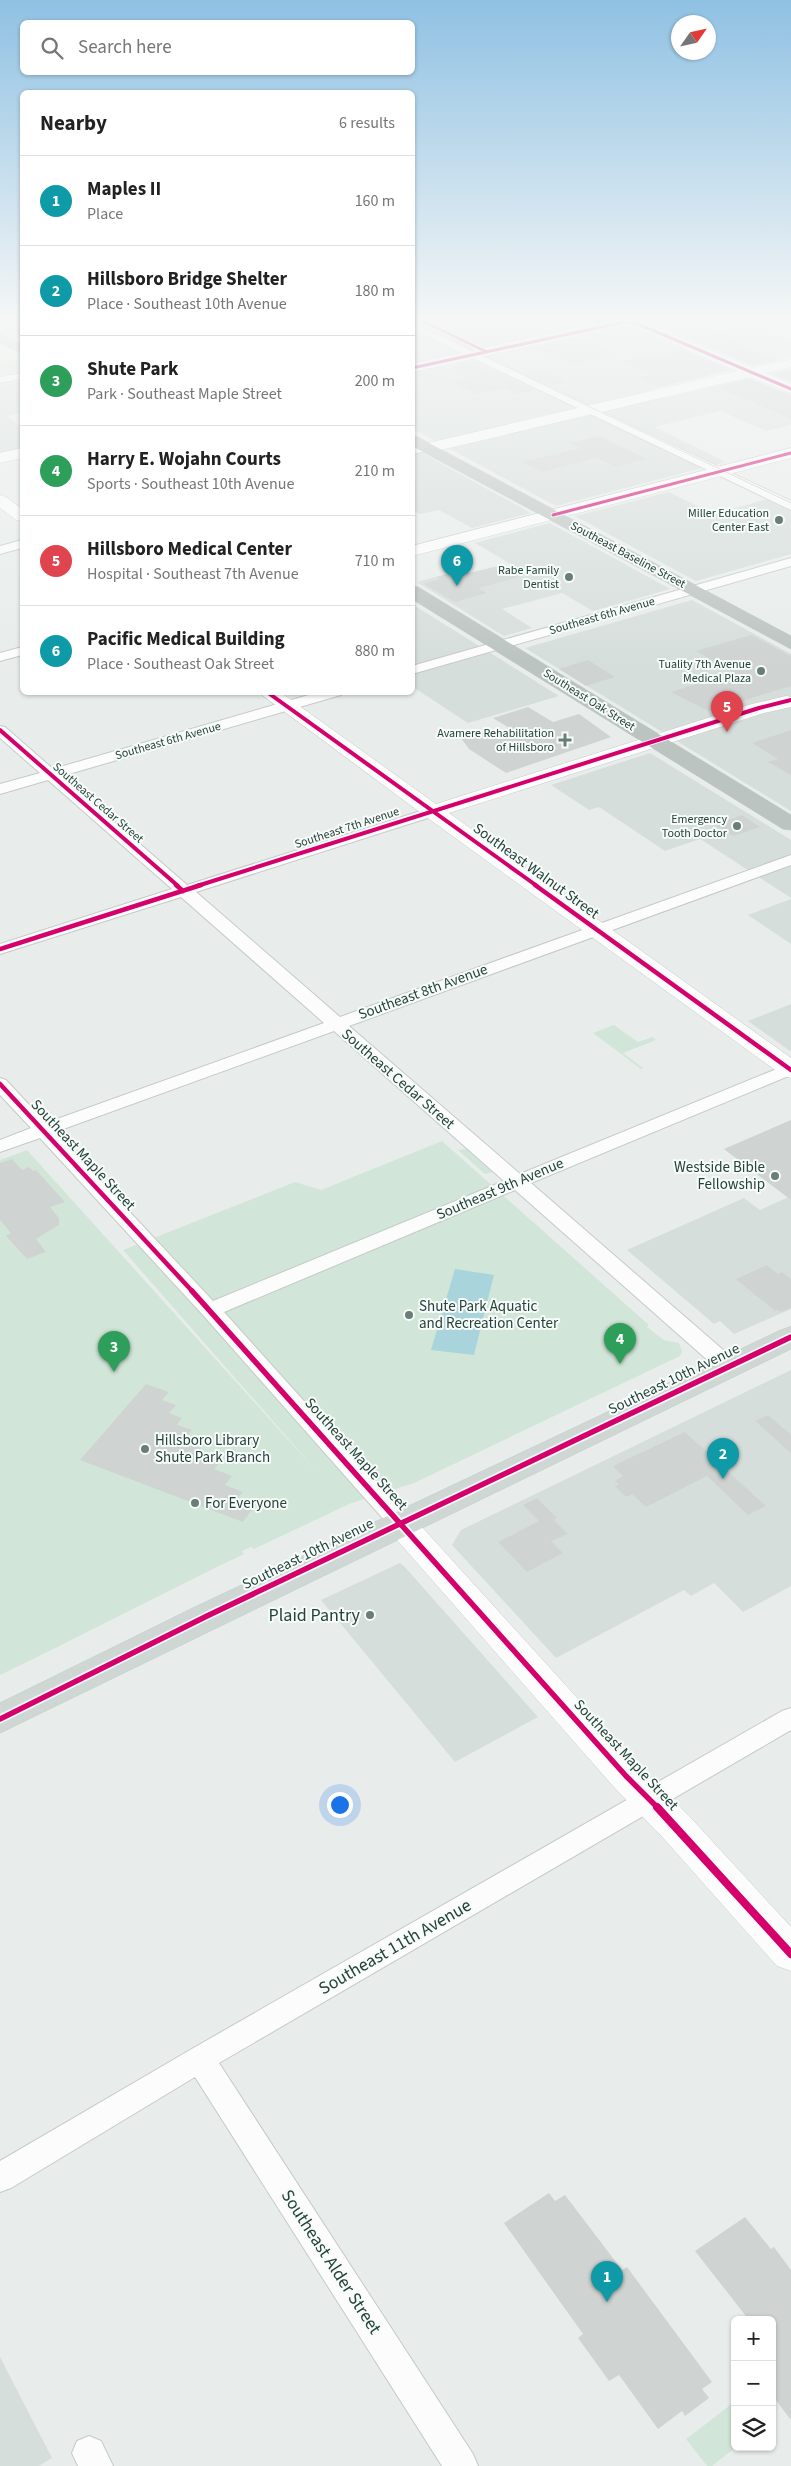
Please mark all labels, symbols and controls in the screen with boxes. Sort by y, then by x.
north arrow [671,15,716,60]
search box [20,20,415,75]
icon: search [38,34,66,62]
text: Search here [78,34,172,61]
text: Nearby [40,108,107,138]
text: 6 results [339,112,395,134]
text: Maples II [87,176,161,203]
text: 1 [52,190,60,212]
text: 160 m [355,190,395,212]
text: Place [87,203,123,225]
text: Hillsboro Bridge Shelter [87,266,287,293]
text: 2 [52,280,60,302]
text: 180 m [355,280,395,302]
text: Place · Southeast 10th Avenue [87,293,287,315]
text: Shute Park [87,356,178,383]
text: 3 [52,370,60,392]
text: 200 m [355,370,395,392]
text: Park · Southeast Maple Street [87,383,282,405]
text: Harry E. Wojahn Courts [87,446,281,473]
text: 4 [52,460,60,482]
text: 210 m [355,460,395,482]
text: Sports · Southeast 10th Avenue [87,473,294,495]
place label: Miller Education Center East [688,505,769,536]
marker: Miller Education Center East [773,514,785,526]
street label: Southeast Baseline Street [567,517,689,593]
text: Hillsboro Medical Center [87,536,292,563]
pin: 6 [441,545,473,586]
text: 5 [52,550,60,572]
text: 710 m [355,550,395,572]
place label: Rabe Family Dentist [498,562,559,593]
text: Hospital · Southeast 7th Avenue [87,563,299,585]
marker: Rabe Family Dentist [563,571,575,583]
street label: Southeast 6th Avenue [547,593,657,639]
text: Pacific Medical Building [87,626,285,653]
text: 6 [52,640,60,662]
text: 880 m [355,640,395,662]
text: Place · Southeast Oak Street [87,653,274,675]
place label: Tuality 7th Avenue Medical Plaza [659,656,751,687]
street label: Southeast Oak Street [540,665,638,735]
marker: Tuality 7th Avenue Medical Plaza [755,665,767,677]
pin: 5 [711,691,743,732]
street label: Southeast 6th Avenue [113,718,223,764]
place label: Avamere Rehabilitation of Hillsboro [437,725,554,756]
marker: Avamere Rehabilitation of Hillsboro [558,733,572,747]
street label: Southeast Cedar Street [49,759,147,847]
street label: Southeast 7th Avenue [293,803,402,853]
place label: Emergency Tooth Doctor [662,811,728,842]
street label: Southeast Walnut Street [469,818,603,924]
marker: Emergency Tooth Doctor [731,820,743,832]
street label: Southeast 8th Avenue [355,959,491,1025]
street label: Southeast Cedar Street [337,1024,459,1134]
street label: Southeast Maple Street [26,1095,140,1215]
street label: Southeast 9th Avenue [433,1153,567,1225]
place label: Westside Bible Fellowship [674,1157,765,1195]
marker: Westside Bible Fellowship [769,1170,781,1182]
place label: Shute Park Aquatic and Recreation Center [419,1296,559,1334]
marker: Shute Park Aquatic and Recreation Center [403,1309,415,1321]
pin: 4 [604,1323,636,1364]
pin: 3 [98,1331,130,1372]
street label: Southeast 10th Avenue [605,1338,743,1420]
street label: Southeast Maple Street [300,1393,412,1515]
place label: Hillsboro Library Shute Park Branch [155,1430,270,1468]
pin: 2 [707,1438,739,1479]
marker: Hillsboro Library Shute Park Branch [139,1443,151,1455]
place label: For Everyone [205,1493,287,1514]
marker: For Everyone [189,1497,201,1509]
street label: Southeast 10th Avenue [239,1513,377,1595]
place label: Plaid Pantry [269,1603,361,1628]
marker: Plaid Pantry [364,1609,376,1621]
street label: Southeast Maple Street [569,1695,683,1815]
your location [327,1792,353,1818]
street label: Southeast 11th Avenue [314,1893,476,2001]
street label: Southeast Alder Street [275,2185,387,2339]
pin: 1 [591,2261,623,2302]
map controls [731,2316,776,2451]
button: + [731,2316,776,2361]
button: − [731,2361,776,2406]
button: layers [731,2406,776,2451]

